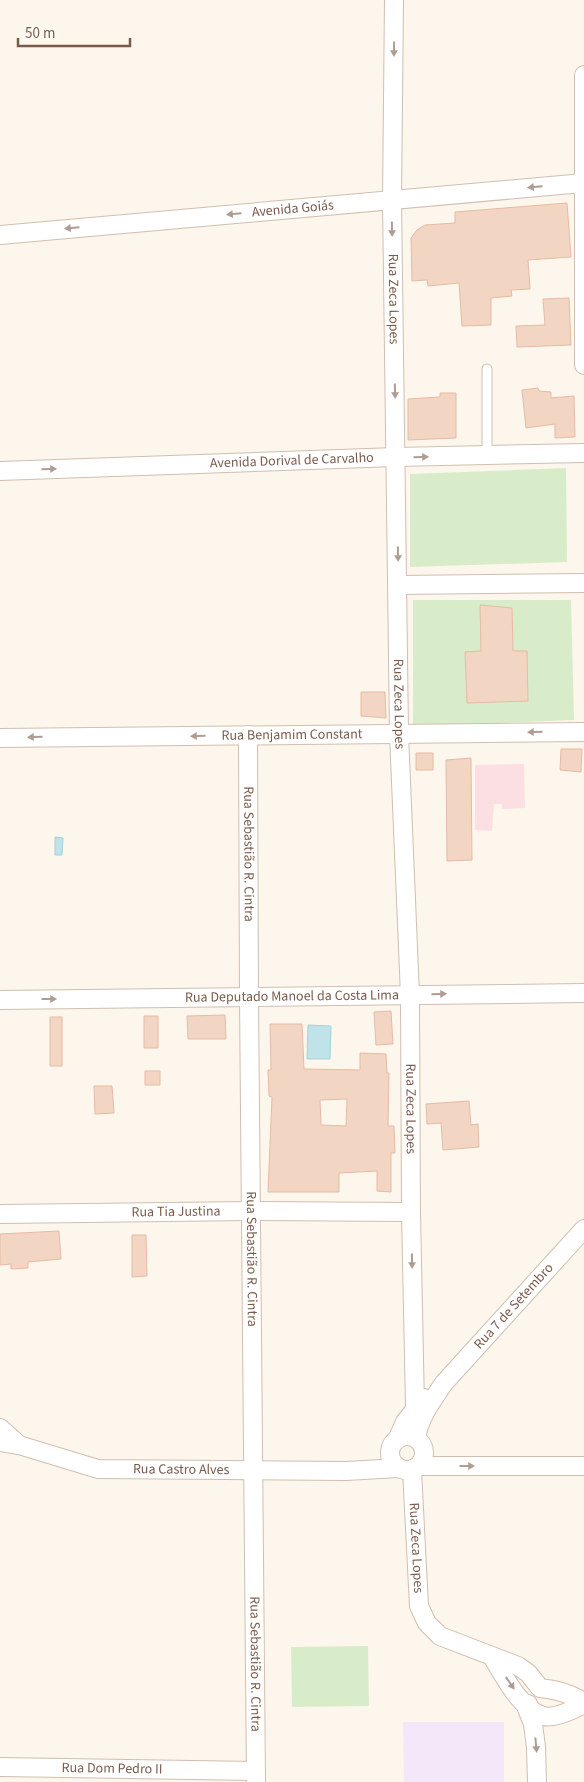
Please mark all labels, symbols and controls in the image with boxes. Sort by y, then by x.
scale bar [18,15,130,47]
text: 50 m [25,23,55,44]
one-way arrow [389,41,397,57]
one-way arrow [527,183,543,191]
street label: Avenida Goiás [251,195,335,223]
one-way arrow [226,210,242,218]
one-way arrow [388,221,396,237]
one-way arrow [64,225,80,233]
street label: Rua Zeca Lopes [383,254,404,345]
one-way arrow [391,383,399,399]
street label: Avenida Dorival de Carvalho [210,448,374,474]
one-way arrow [413,453,429,461]
one-way arrow [41,465,57,473]
one-way arrow [394,546,402,562]
street label: Rua Zeca Lopes [388,658,410,750]
street label: Rua Benjamim Constant [221,724,363,746]
one-way arrow [527,729,543,737]
one-way arrow [190,732,206,740]
one-way arrow [27,734,43,742]
street label: Rua Sebastião R. Cintra [238,786,259,922]
street label: Rua Deputado Manoel da Costa Lima [185,985,399,1008]
one-way arrow [431,990,447,998]
one-way arrow [41,995,57,1003]
street label: Rua Zeca Lopes [400,1063,421,1154]
street label: Rua Sebastião R. Cintra [241,1191,262,1327]
street label: Rua Tia Justina [131,1201,221,1222]
one-way arrow [408,1253,416,1269]
street label: Rua 7 de Setembro [469,1259,558,1354]
street label: Rua Castro Alves [133,1459,230,1480]
one-way arrow [459,1462,475,1470]
street label: Rua Zeca Lopes [404,1502,428,1594]
street label: Rua Sebastião R. Cintra [244,1596,266,1732]
one-way arrow [505,1676,515,1690]
one-way arrow [532,1737,540,1753]
street label: Rua Dom Pedro II [61,1758,163,1780]

